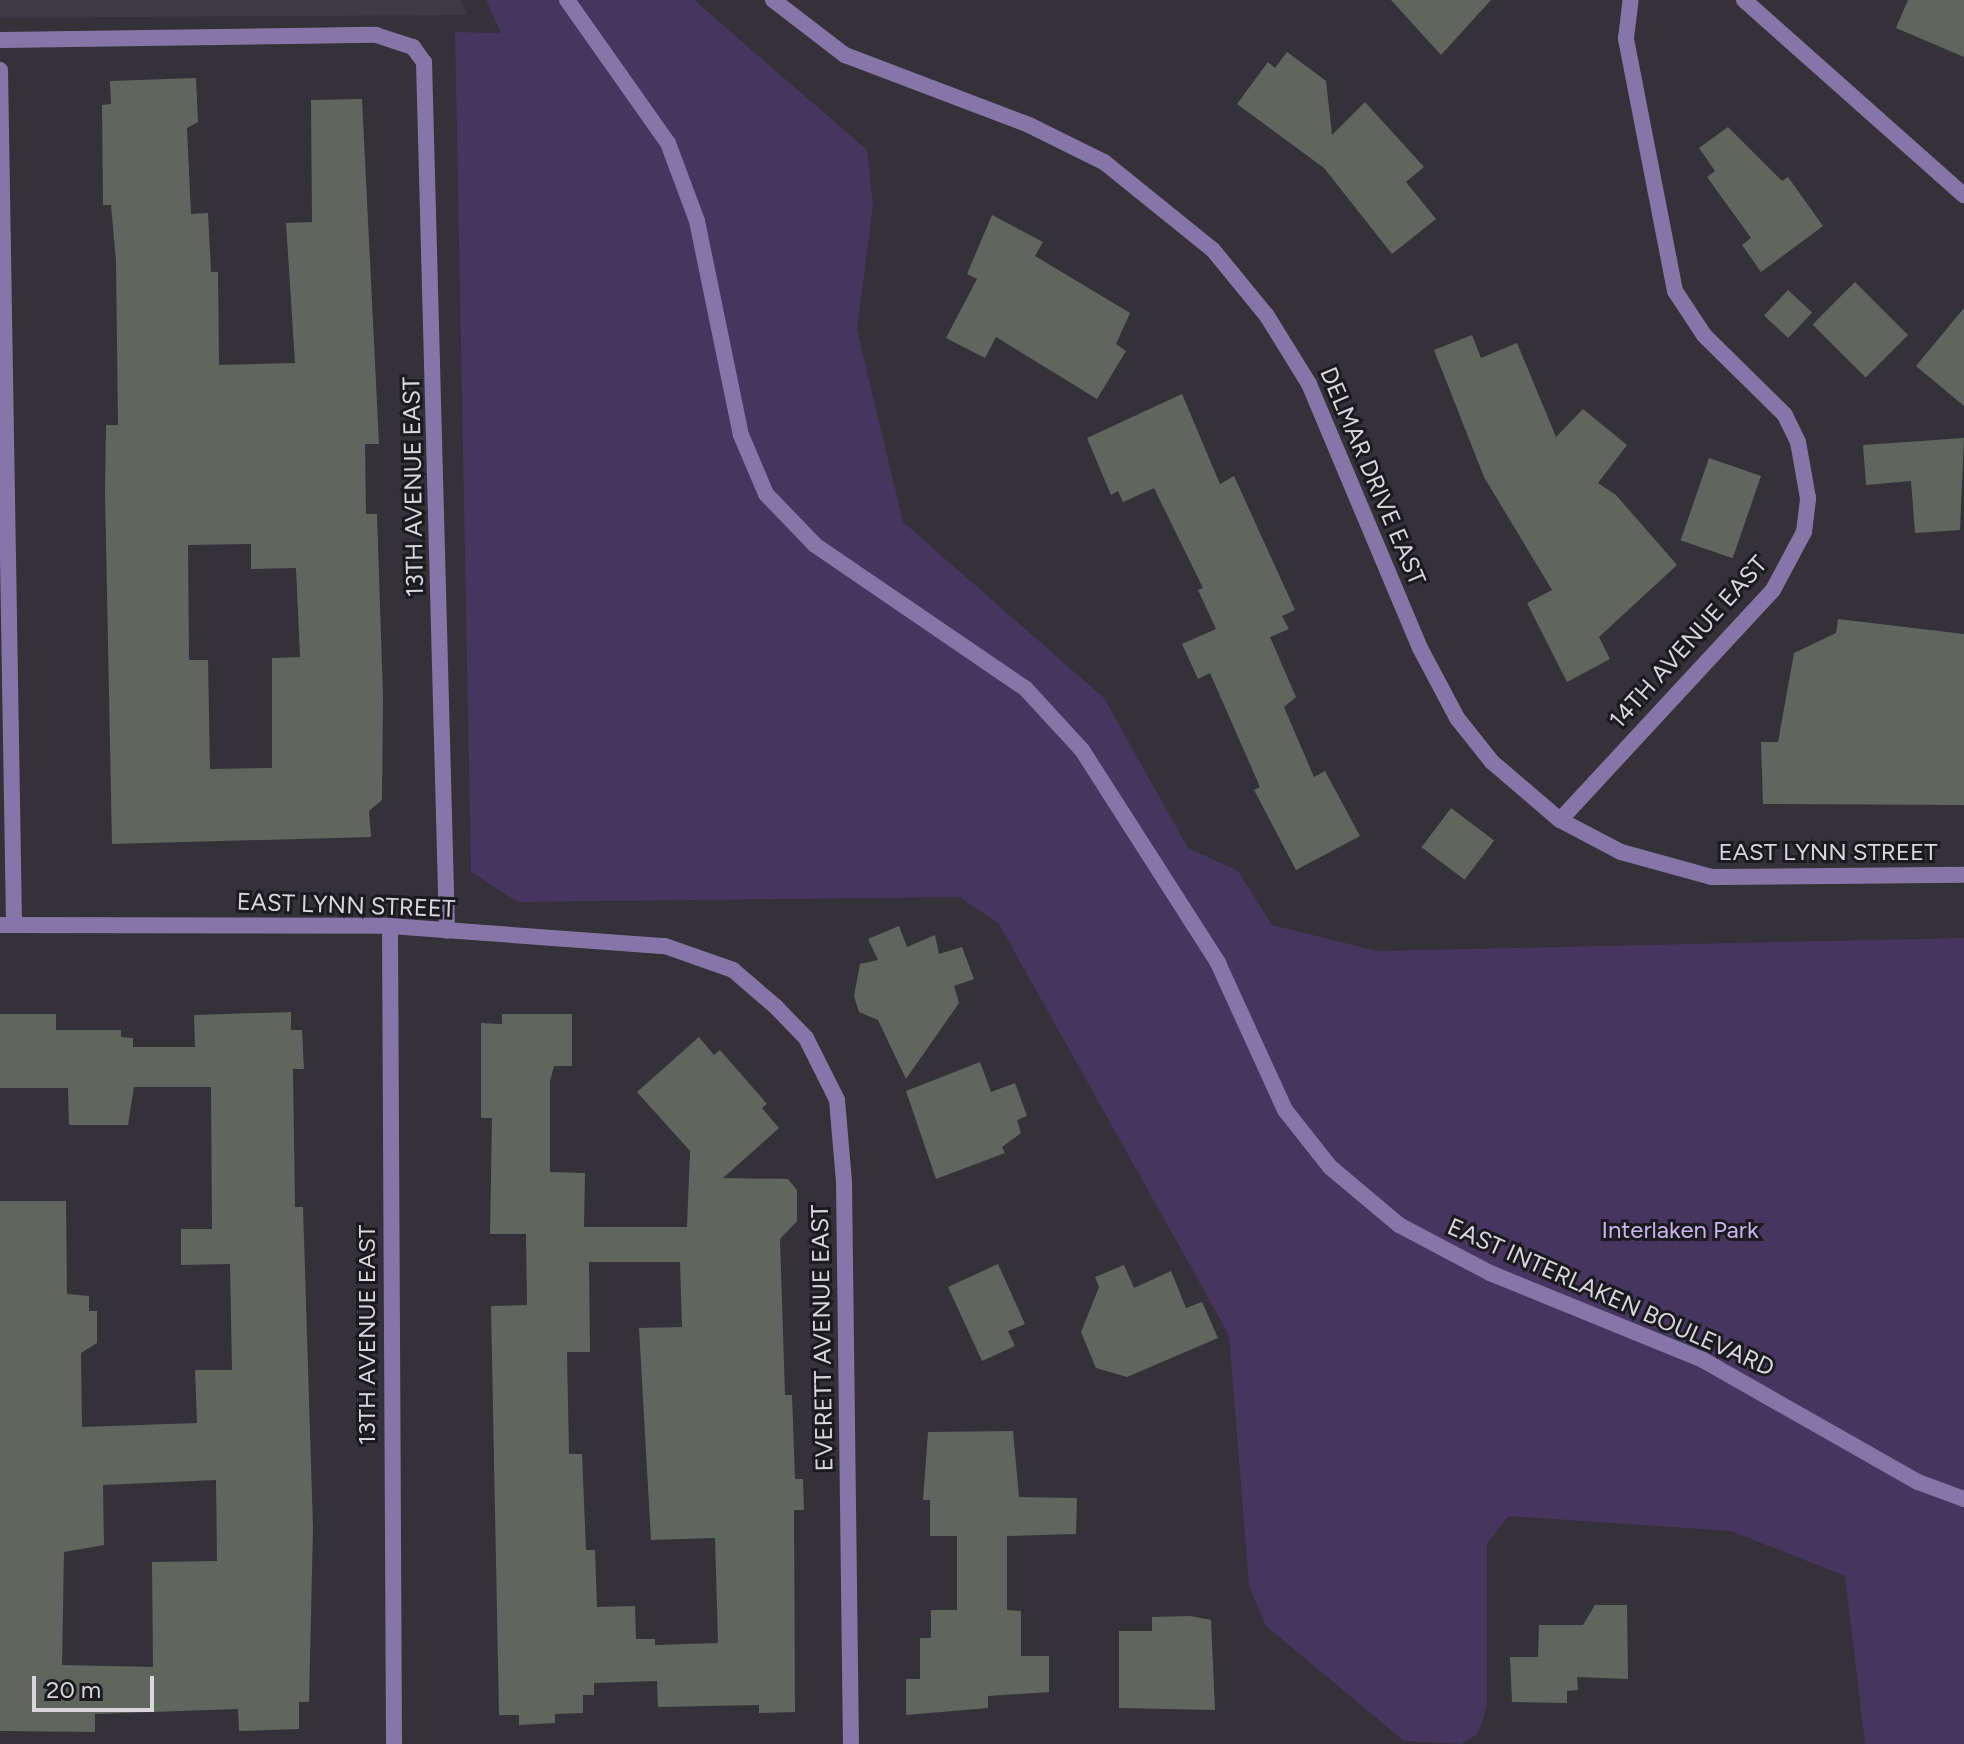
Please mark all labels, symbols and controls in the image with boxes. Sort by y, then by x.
street label: DELMAR DRIVE EAST [1314,363,1432,589]
street label: 13TH AVENUE EAST [397,377,429,597]
street label: 14TH AVENUE EAST [1603,550,1773,734]
street label: EAST LYNN STREET [1719,838,1937,866]
street label: EAST LYNN STREET [236,887,456,923]
street label: EVERETT AVENUE EAST [805,1204,839,1472]
street label: EAST INTERLAKEN BOULEVARD [1443,1212,1779,1382]
park label: Interlaken Park [1601,1216,1759,1244]
street label: 13TH AVENUE EAST [353,1225,381,1445]
scale bar [36,1660,158,1710]
text: 20 m [46,1675,101,1704]

